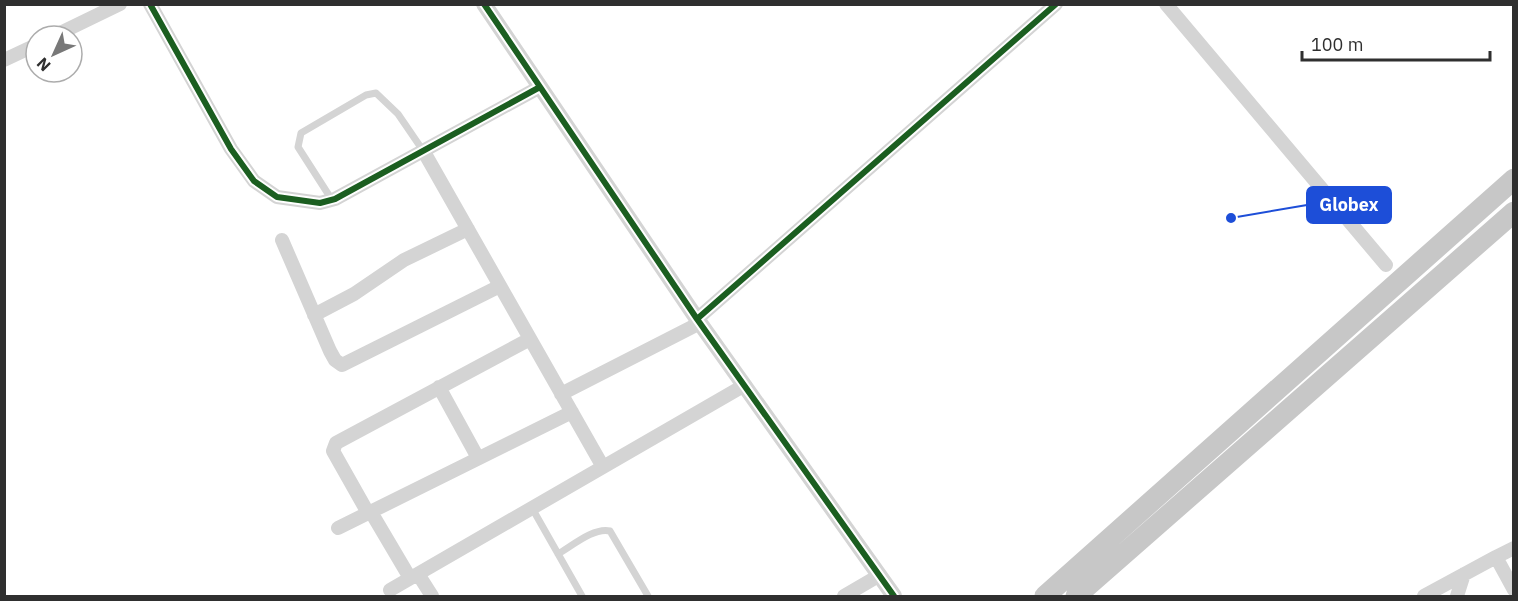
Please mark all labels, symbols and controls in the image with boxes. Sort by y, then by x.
north arrow [24,24,84,84]
scale bar [1302,24,1490,62]
text: 100 m [1311,33,1363,56]
text: N [32,53,55,76]
callout: Globex [1307,187,1391,223]
text: Globex [1319,193,1379,216]

